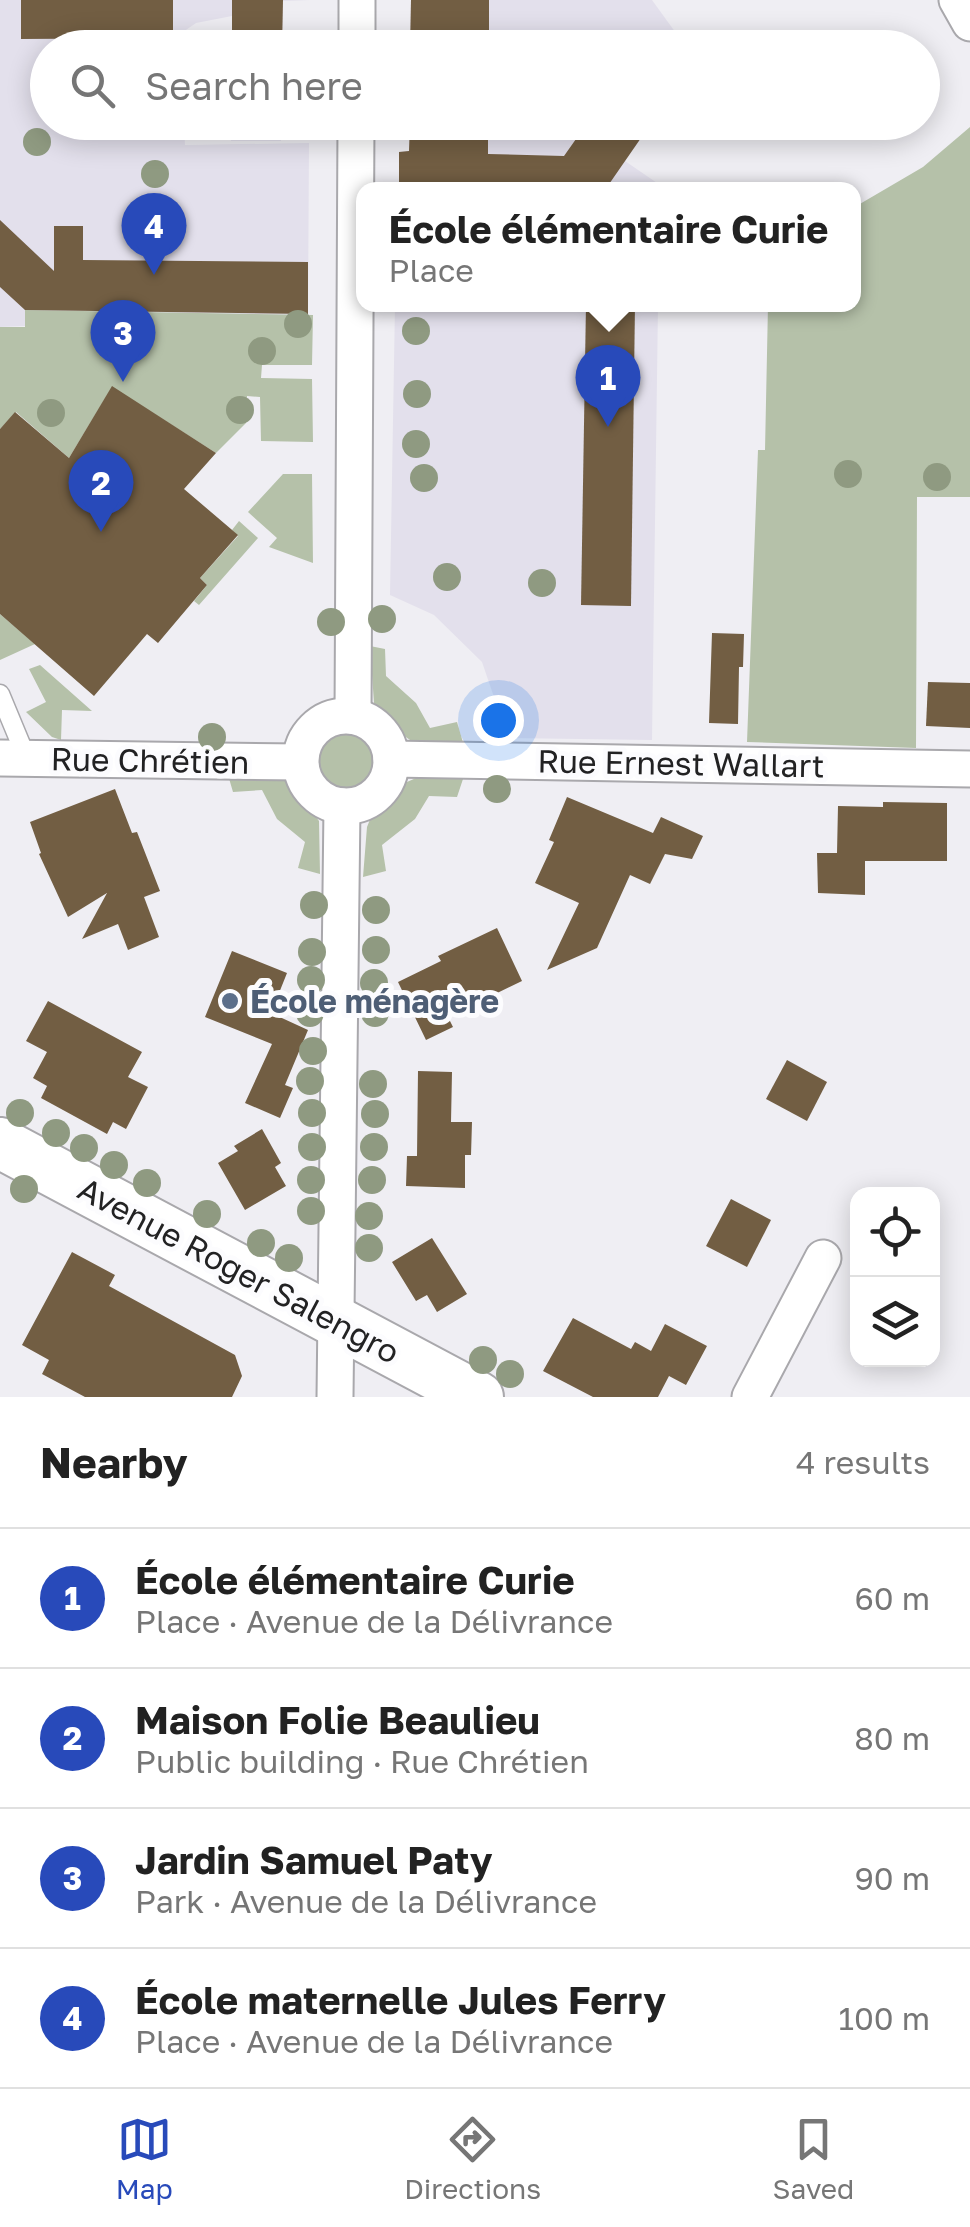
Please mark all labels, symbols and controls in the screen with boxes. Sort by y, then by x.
search box [30,30,940,140]
icon: search [65,58,120,113]
text: Search here [145,63,363,108]
popup [356,182,861,312]
pin: 4 [122,192,186,275]
text: École élémentaire Curie [389,206,828,251]
text: Place [389,251,474,289]
pin: 3 [90,300,156,382]
pin: 1 [576,344,640,427]
pin: 2 [68,450,134,532]
your location [473,695,524,746]
street label: Rue Chrétien [50,739,250,781]
street label: Rue Ernest Wallart [537,741,825,785]
place label: École ménagère [250,982,499,1020]
marker: École ménagère [219,990,241,1012]
street label: Avenue Roger Salengro [72,1169,406,1371]
map controls [850,1187,940,1367]
button: locate [850,1187,940,1277]
button: layers [850,1277,940,1367]
text: Nearby [40,1437,188,1487]
text: 4 results [796,1443,930,1481]
text: École élémentaire Curie [135,1557,575,1602]
text: 1 [64,1579,81,1617]
text: 60 m [854,1579,930,1617]
text: Place · Avenue de la Délivrance [135,1602,613,1640]
text: Maison Folie Beaulieu [135,1697,540,1742]
text: 2 [63,1719,82,1757]
text: 80 m [854,1719,930,1757]
text: Public building · Rue Chrétien [135,1742,589,1780]
text: Jardin Samuel Paty [135,1837,493,1882]
text: 3 [63,1859,82,1897]
text: 90 m [854,1859,930,1897]
text: Park · Avenue de la Délivrance [135,1882,597,1920]
text: École maternelle Jules Ferry [135,1977,666,2022]
text: 4 [62,1999,83,2037]
text: 100 m [838,1999,930,2037]
text: Place · Avenue de la Délivrance [135,2022,613,2060]
tab: Map [116,2112,173,2205]
tab: Directions [404,2112,541,2205]
tab: Saved [772,2112,854,2205]

